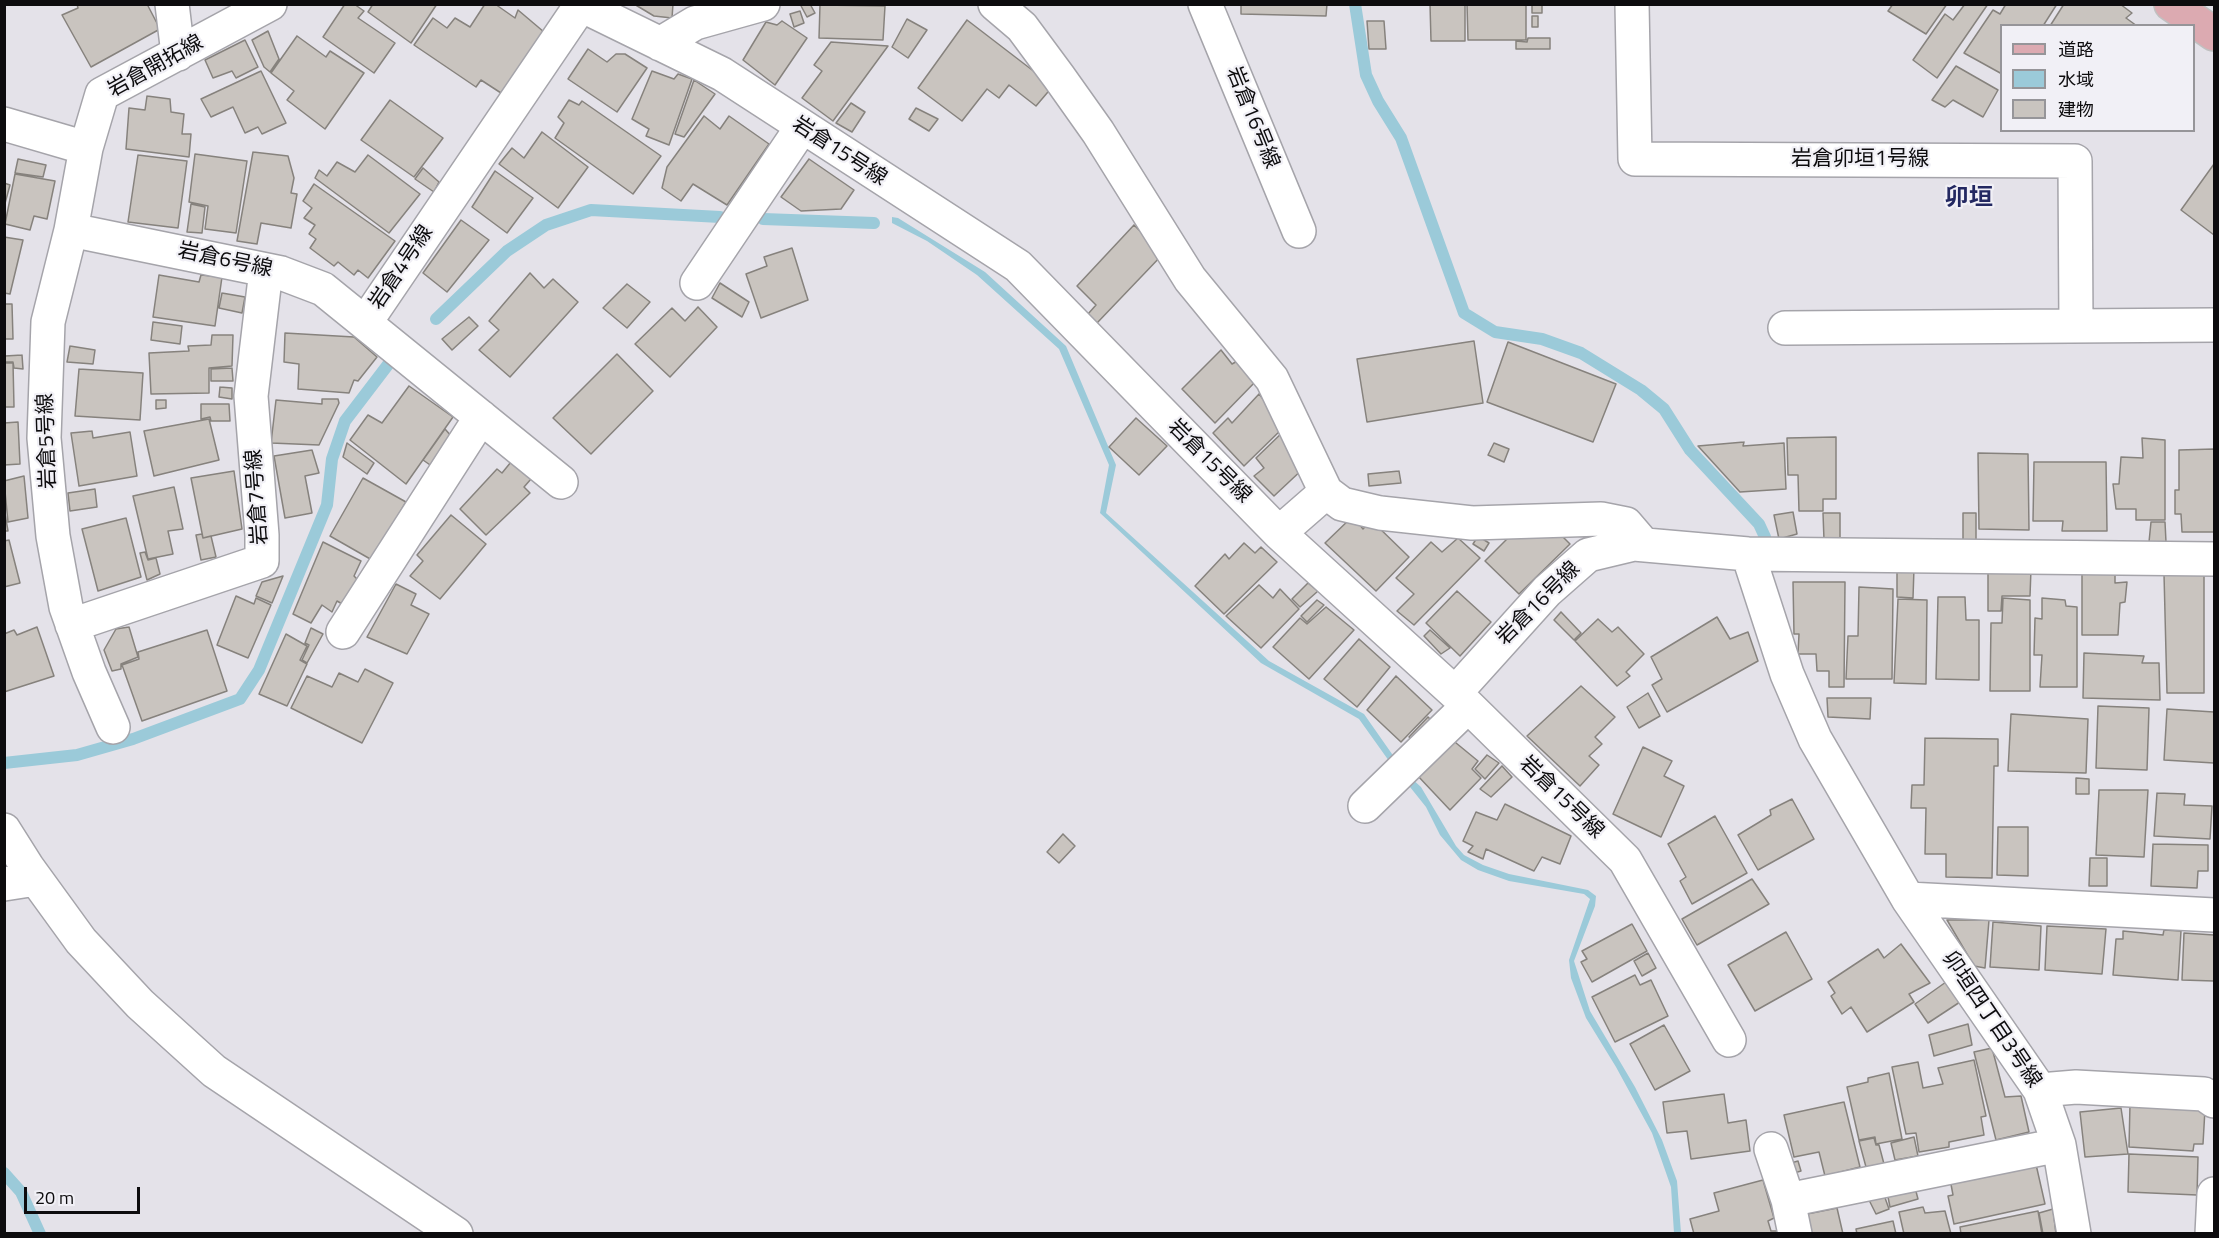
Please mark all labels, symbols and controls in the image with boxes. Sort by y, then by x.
legend [2000,24,2195,132]
street label: 岩倉開拓線 [104,31,208,103]
text: 道路 [2058,36,2094,63]
street label: 岩倉16号線 [1220,63,1284,173]
text: 水域 [2058,66,2094,93]
text: 建物 [2058,96,2094,123]
street label: 岩倉15号線 [787,112,891,192]
street label: 岩倉卯垣1号線 [1791,147,1929,173]
district label: 卯垣 [1945,185,1993,213]
street label: 岩倉4号線 [365,221,439,315]
street label: 岩倉6号線 [176,239,274,283]
street label: 岩倉5号線 [34,393,62,489]
street label: 岩倉15号線 [1162,415,1256,509]
street label: 岩倉7号線 [242,448,274,546]
street label: 岩倉16号線 [1492,557,1586,651]
street label: 岩倉15号線 [1514,752,1608,844]
street label: 卯垣四丁目3号線 [1936,947,2046,1093]
scale bar [27,1175,142,1213]
text: 20 m [35,1184,74,1211]

